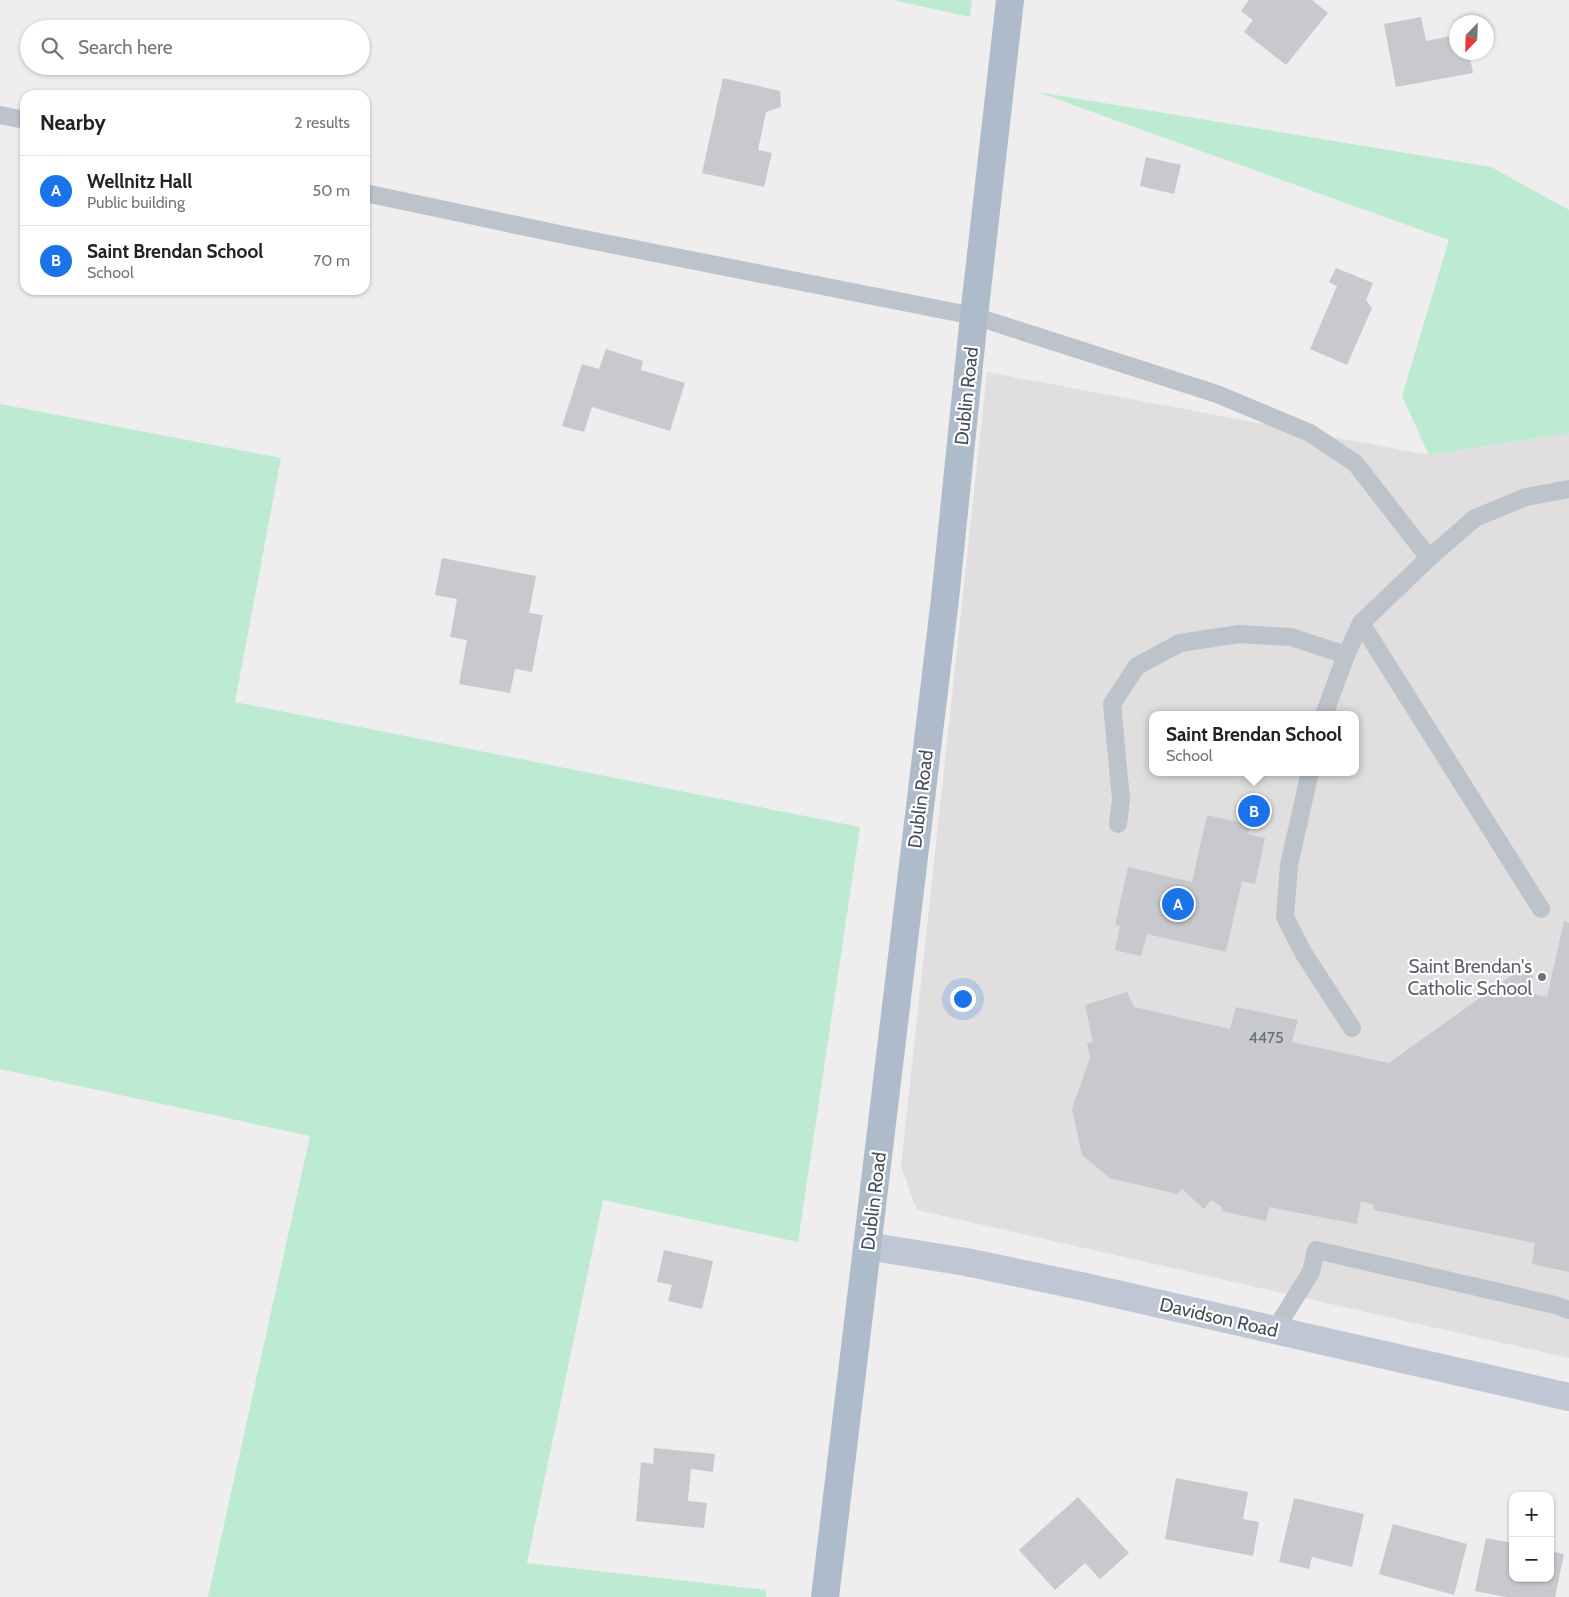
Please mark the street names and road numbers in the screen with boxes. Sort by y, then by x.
street label: Dublin Road [950,346,983,446]
street label: Dublin Road [903,749,938,850]
street label: Dublin Road [856,1151,891,1252]
street label: Davidson Road [1157,1293,1280,1342]

